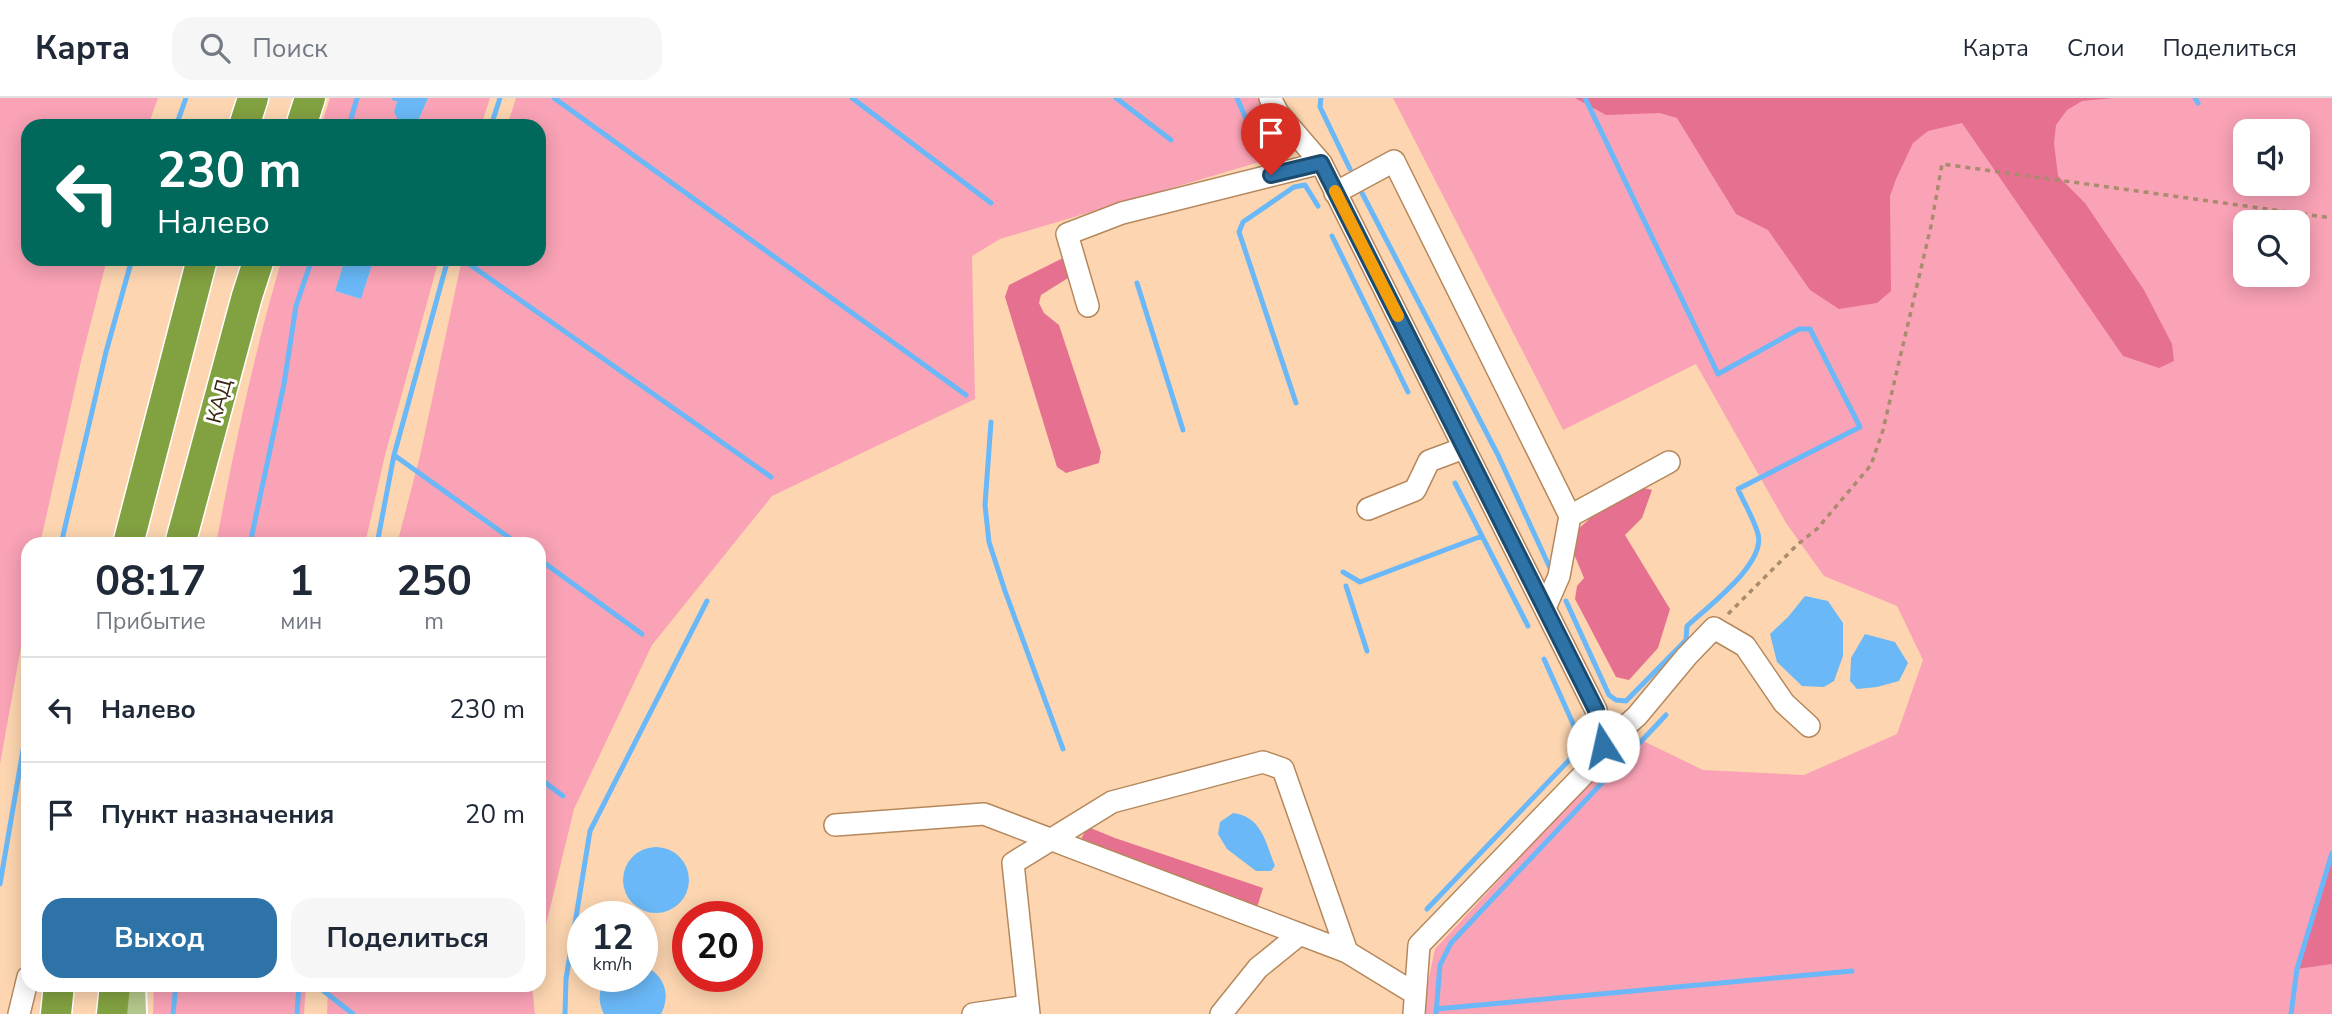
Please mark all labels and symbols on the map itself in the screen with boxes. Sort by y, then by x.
pin [1241,103,1301,175]
street label: КАД [200,376,238,426]
position arrow [1566,709,1640,783]
speed limit sign: 20 [672,901,763,992]

